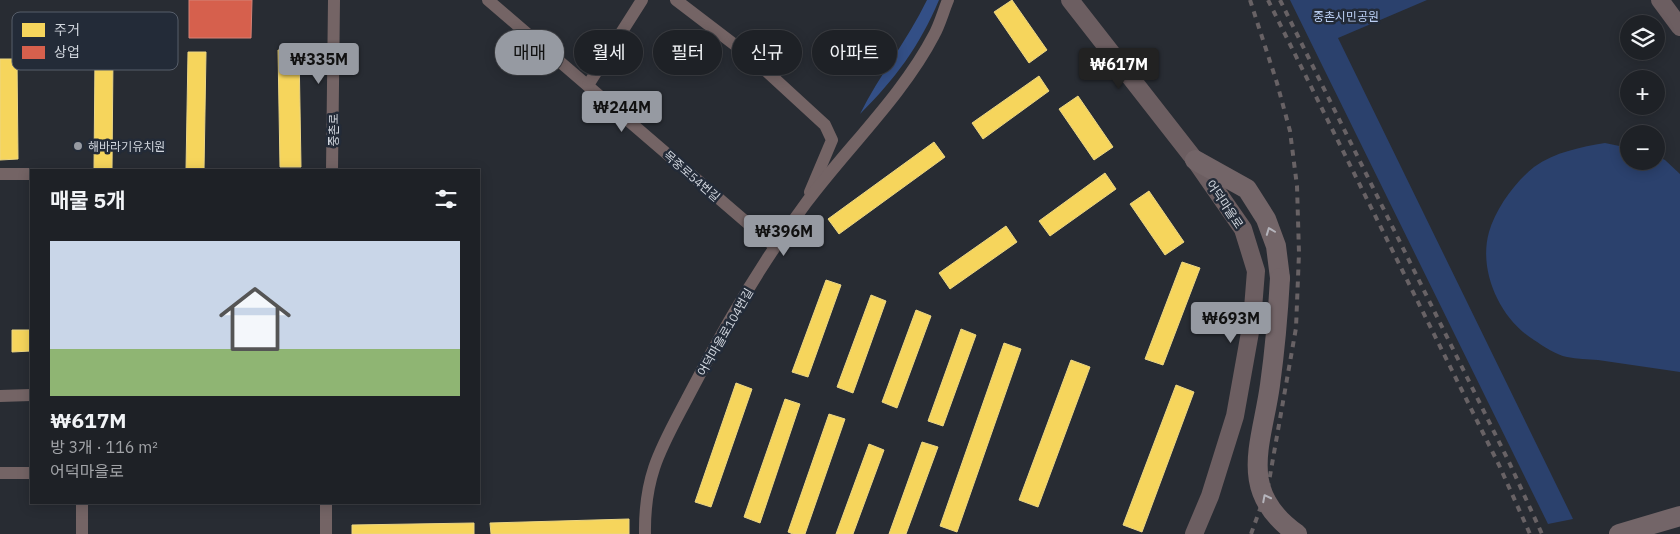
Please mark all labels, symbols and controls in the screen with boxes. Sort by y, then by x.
park label: 중촌시민공원 [1313,9,1379,24]
legend [12,12,178,70]
map controls [1620,15,1665,170]
button: layers [1620,15,1665,60]
text: 주거 [54,21,80,39]
chip: 매매 [495,30,564,75]
chip: 월세 [574,30,643,75]
chip: 필터 [653,30,722,75]
chip: 신규 [732,30,802,75]
chip: 아파트 [812,30,897,75]
pin: ₩335M [284,42,354,85]
text: 상업 [54,43,80,61]
pin: ₩617M [1084,48,1154,90]
text: ₩335M [290,49,348,69]
text: ₩617M [1090,54,1148,74]
button: + [1620,70,1665,115]
pin: ₩244M [587,90,657,133]
text: ₩244M [593,97,651,117]
street label: 중촌로 [326,113,341,147]
button: − [1620,125,1665,170]
place label: 해바라기유치원 [88,139,165,154]
marker: 해바라기유치원 [72,140,84,152]
street label: 목중로54번길 [661,148,723,204]
street label: 어덕마을로 [1203,177,1247,231]
icon: filters [432,185,460,213]
text: 매물 5개 [50,186,126,214]
pin: ₩396M [749,214,819,257]
text: ₩396M [755,221,813,241]
one-way arrow [1266,227,1276,236]
icon: home [210,274,300,364]
street label: 어덕마을로104번길 [694,285,756,379]
pin: ₩693M [1196,302,1266,344]
text: ₩693M [1202,308,1260,328]
text: ₩617M [50,406,126,434]
text: 방 3개 · 116 m² [50,437,158,457]
text: 어덕마을로 [50,461,124,481]
one-way arrow [1262,494,1272,503]

